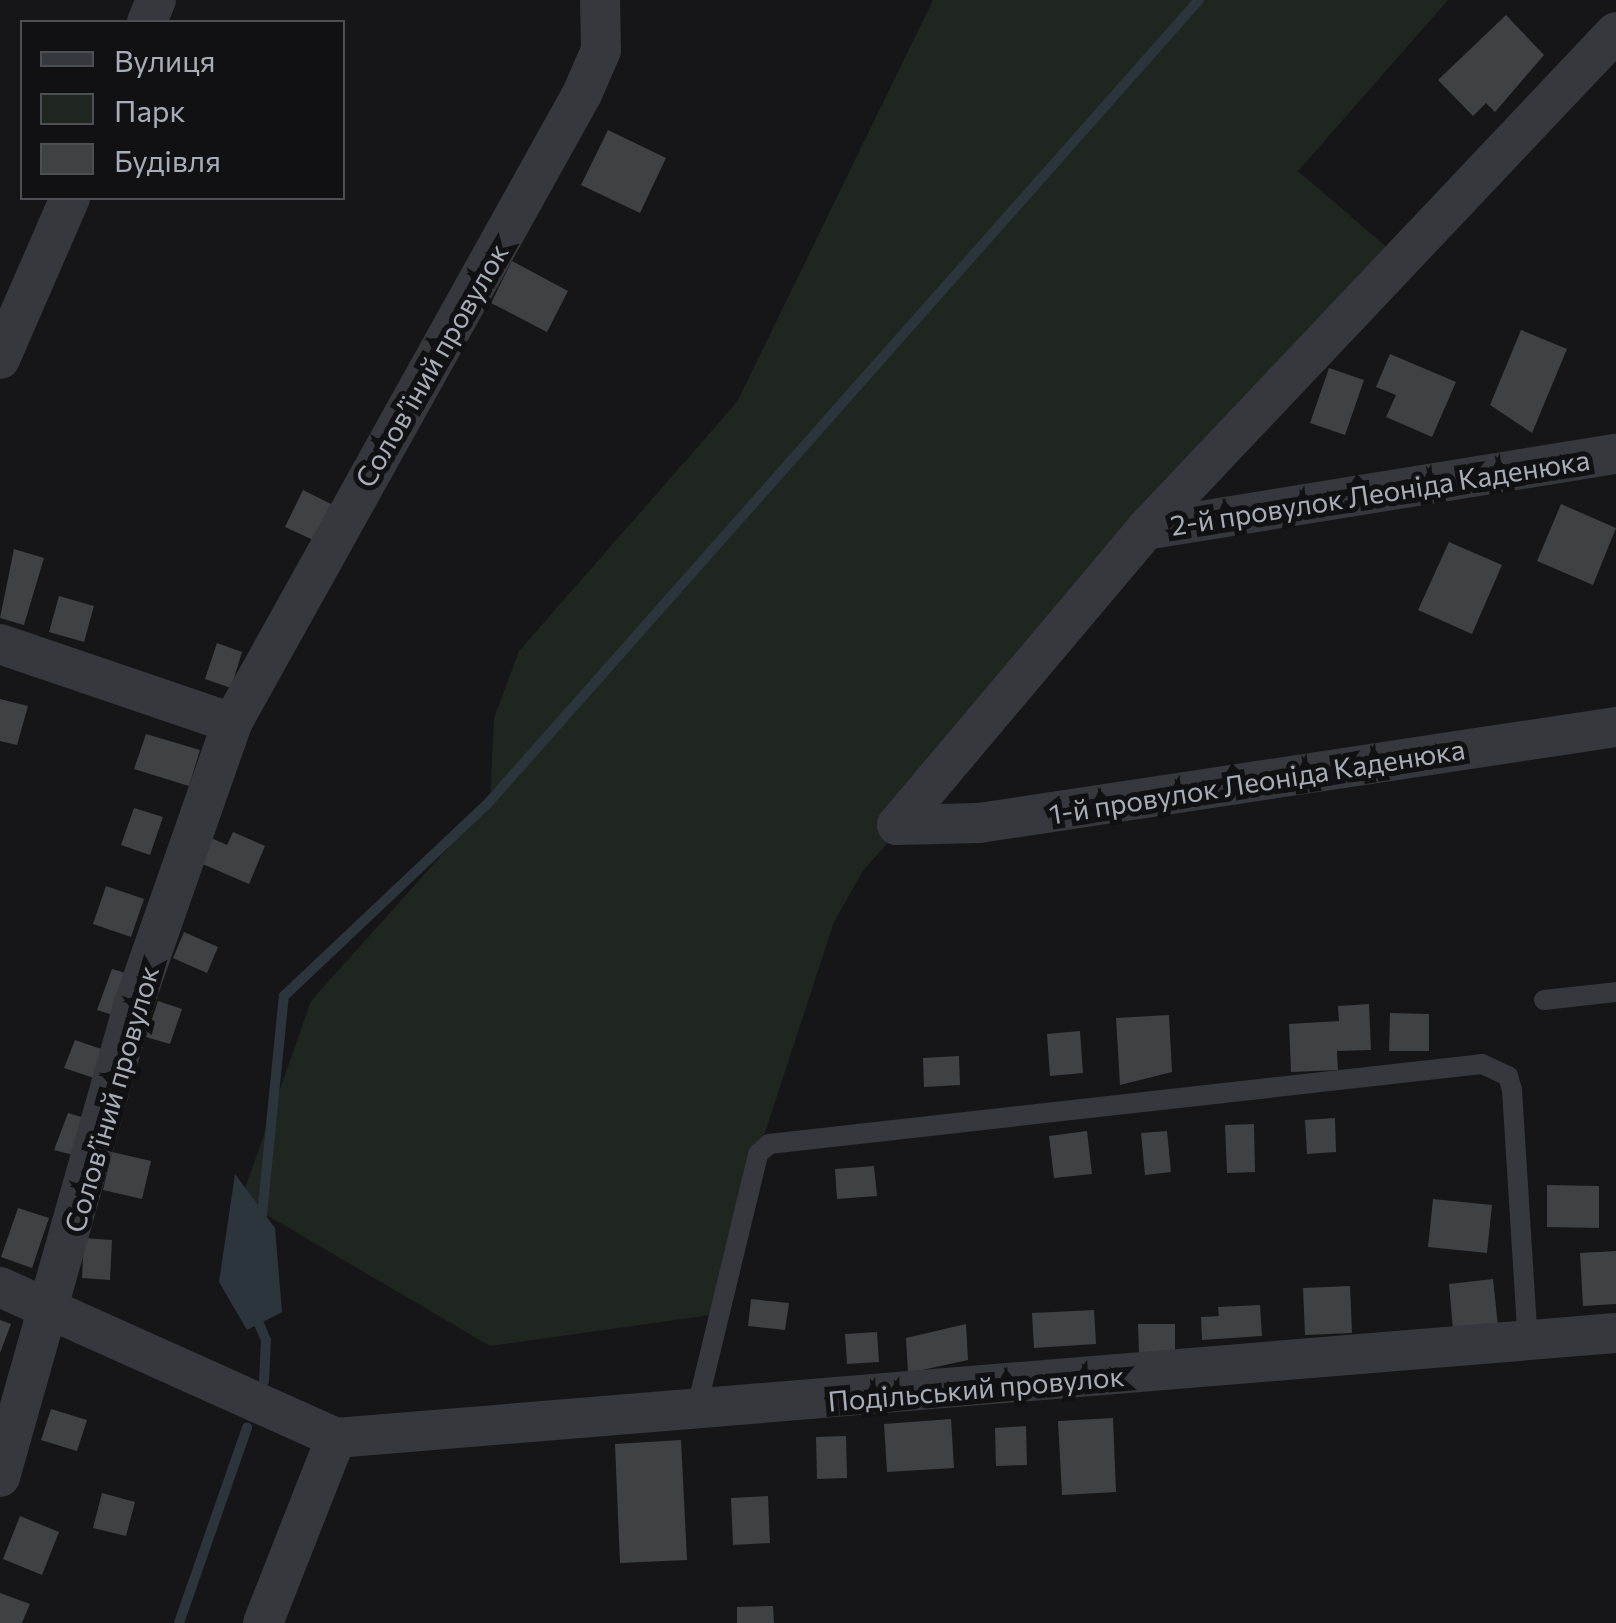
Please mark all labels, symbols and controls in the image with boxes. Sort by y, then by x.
legend [20,20,345,200]
text: Вулиця [114,41,216,78]
text: Парк [114,91,186,128]
text: Будівля [114,141,221,178]
street label: Соловʼїний провулок [348,237,514,493]
street label: 2-й провулок Леоніда Каденюка [1168,442,1592,542]
street label: 1-й провулок Леоніда Каденюка [1047,732,1467,830]
street label: Соловʼїний провулок [57,962,165,1236]
street label: Подільський провулок [826,1358,1126,1418]

